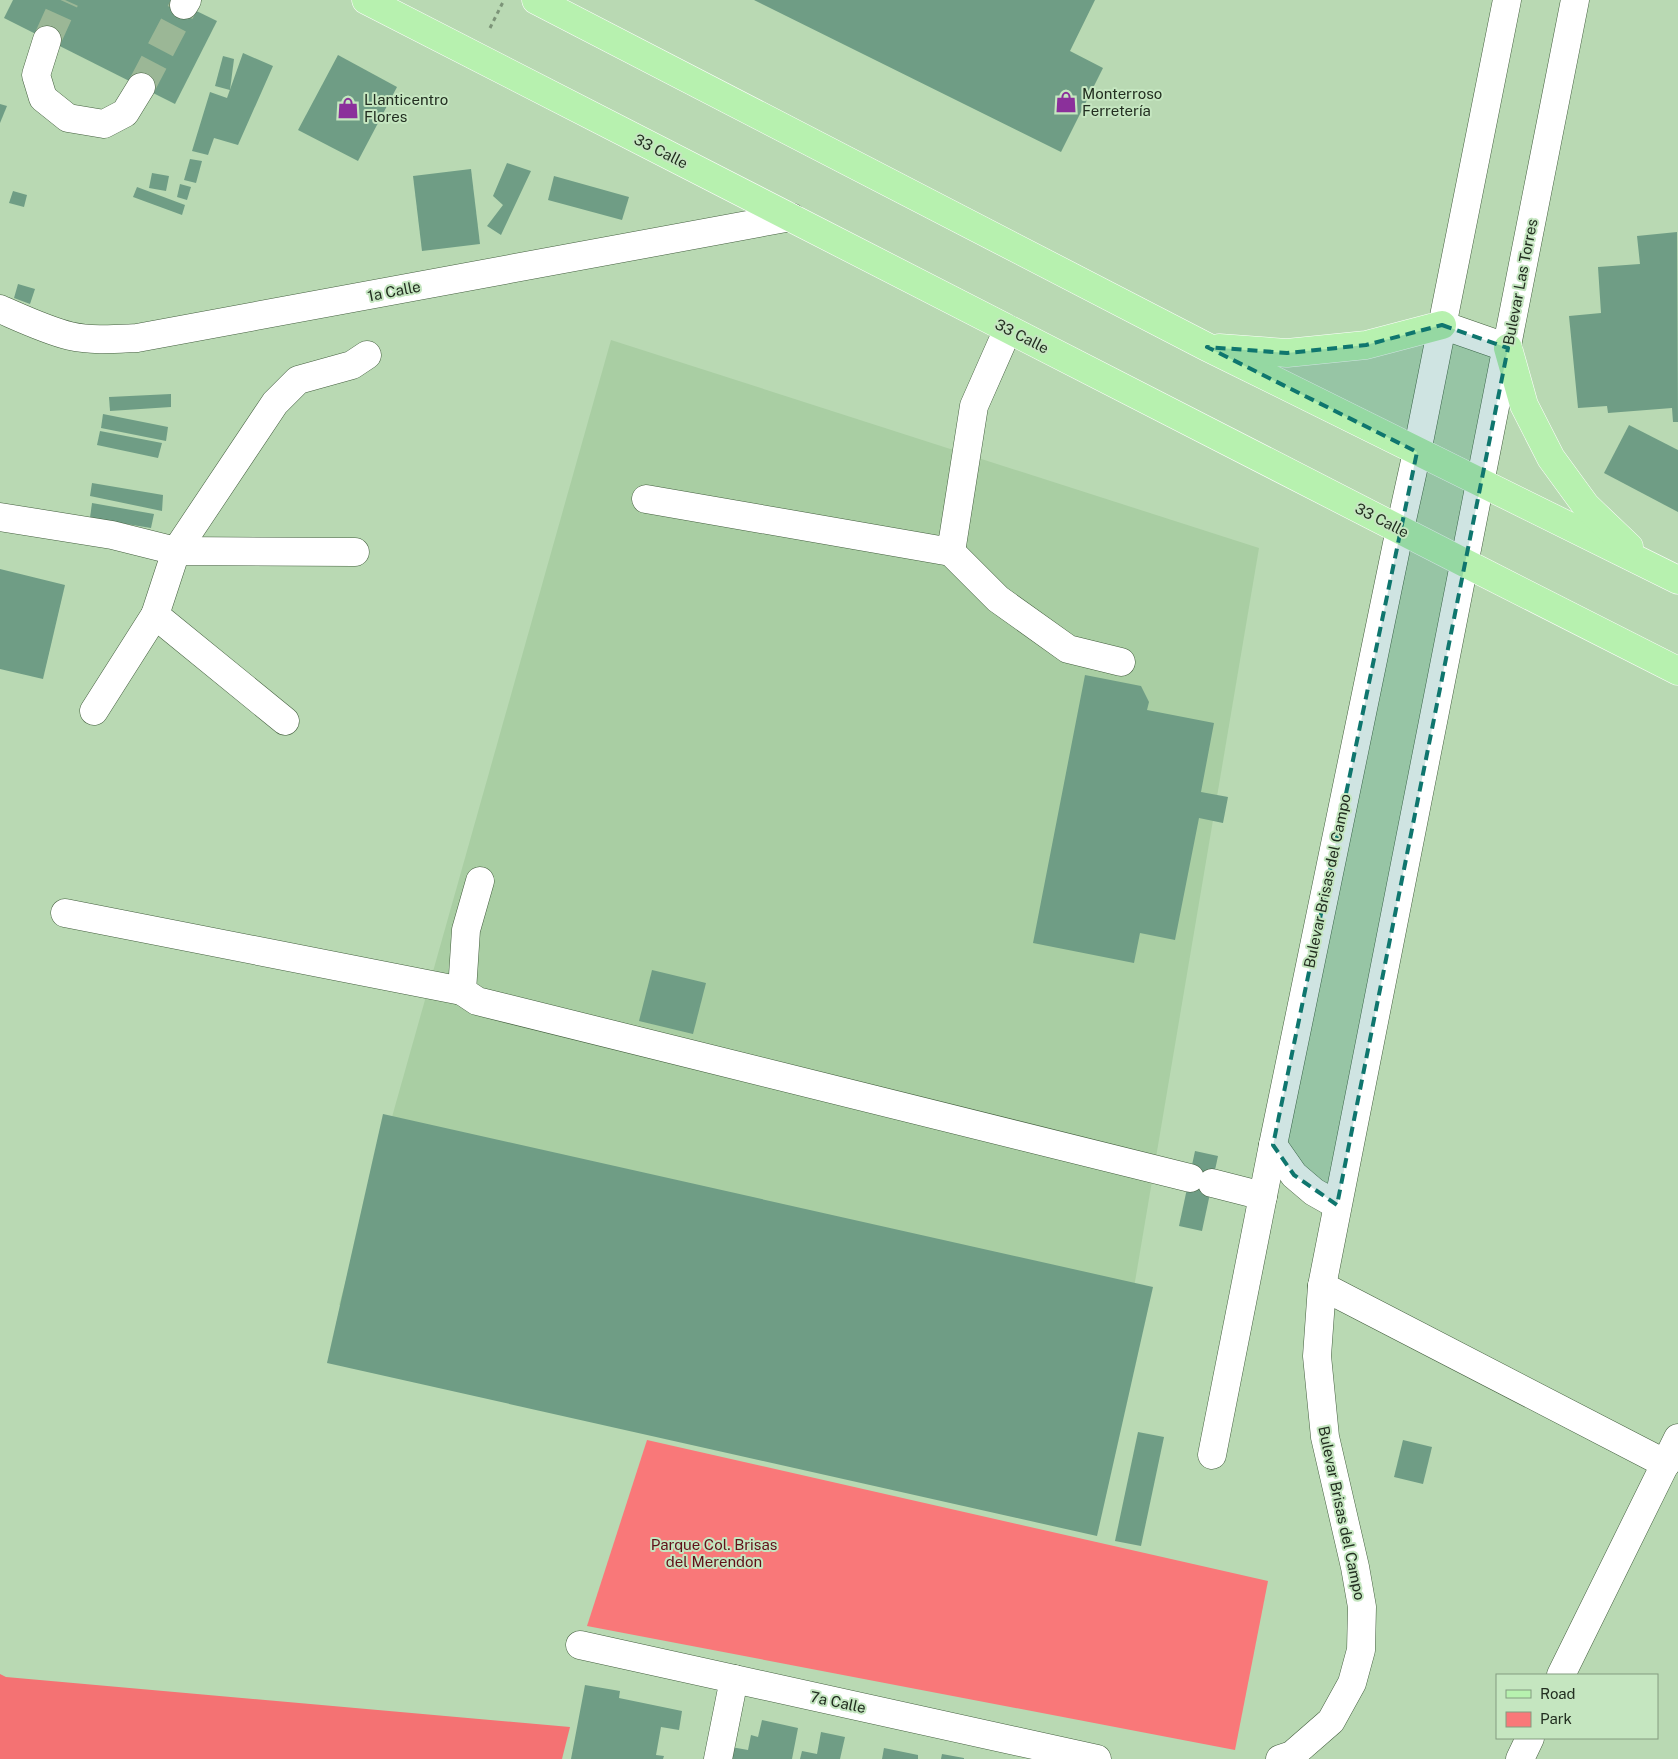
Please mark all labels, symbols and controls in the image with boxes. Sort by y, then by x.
place label: Monterroso Ferretería [1082,85,1162,119]
shop icon: Monterroso Ferretería [1053,89,1079,115]
place label: Llanticentro Flores [364,91,448,125]
shop icon: Llanticentro Flores [335,95,361,121]
street label: 33 Calle [631,130,691,172]
street label: Bulevar Las Torres [1499,217,1541,347]
street label: 1a Calle [366,278,422,304]
street label: 33 Calle [992,315,1052,357]
street label: 33 Calle [1352,499,1412,541]
street label: Bulevar Brisas del Campo [1300,792,1354,970]
street label: Bulevar Brisas del Campo [1315,1424,1369,1602]
park label: Parque Col. Brisas del Merendon [651,1536,777,1570]
legend [1496,1674,1658,1739]
text: Road [1540,1685,1576,1702]
street label: 7a Calle [809,1688,867,1716]
text: Park [1540,1710,1572,1727]

